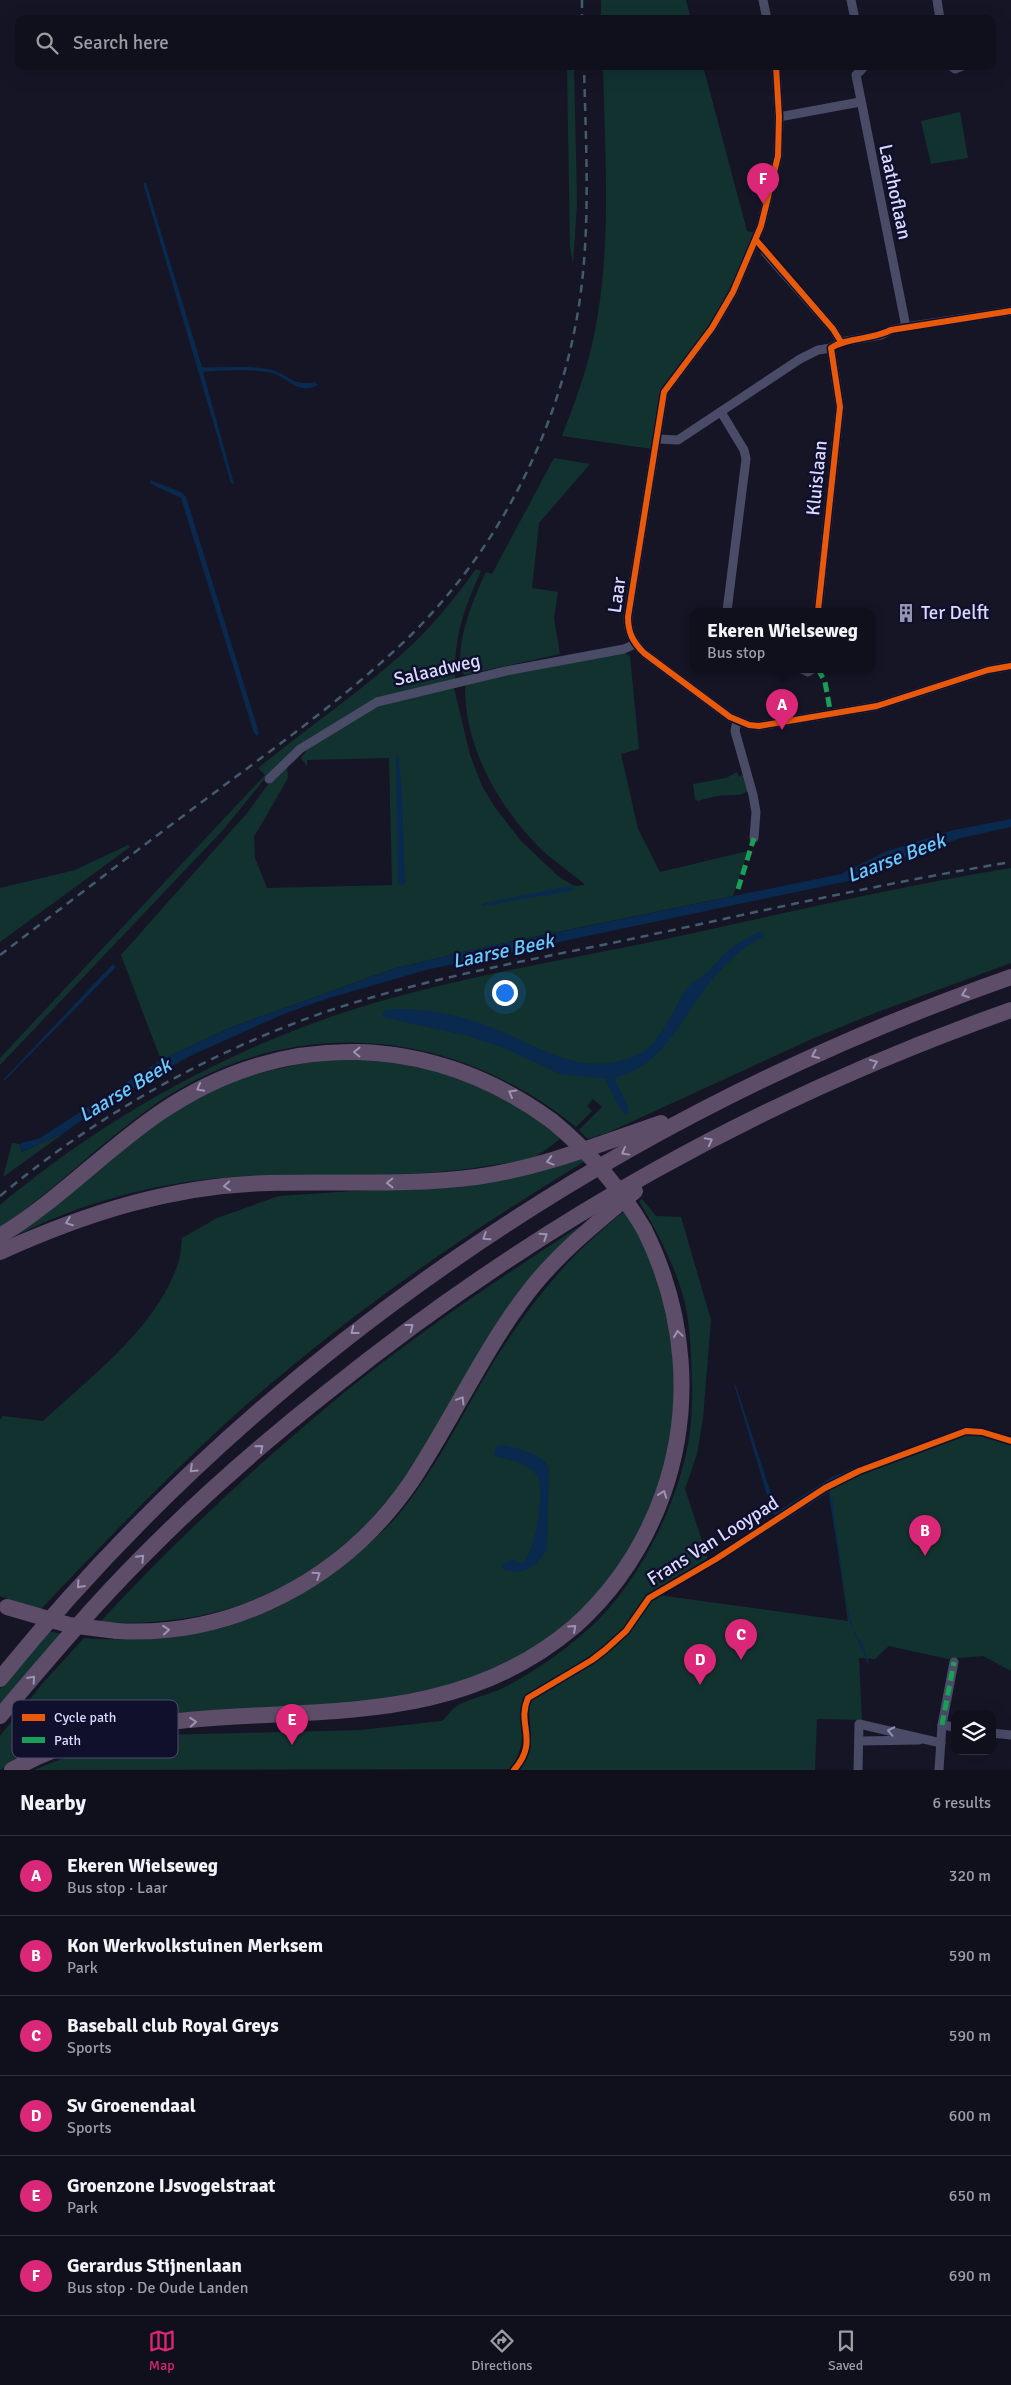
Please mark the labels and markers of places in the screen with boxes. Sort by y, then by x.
pin: F [747,163,779,204]
place label: Ter Delft [921,601,989,625]
building icon: Ter Delft [895,602,917,624]
pin: A [766,689,798,730]
pin: B [909,1515,941,1556]
pin: C [725,1619,757,1660]
pin: D [684,1644,716,1685]
pin: E [276,1704,308,1745]

